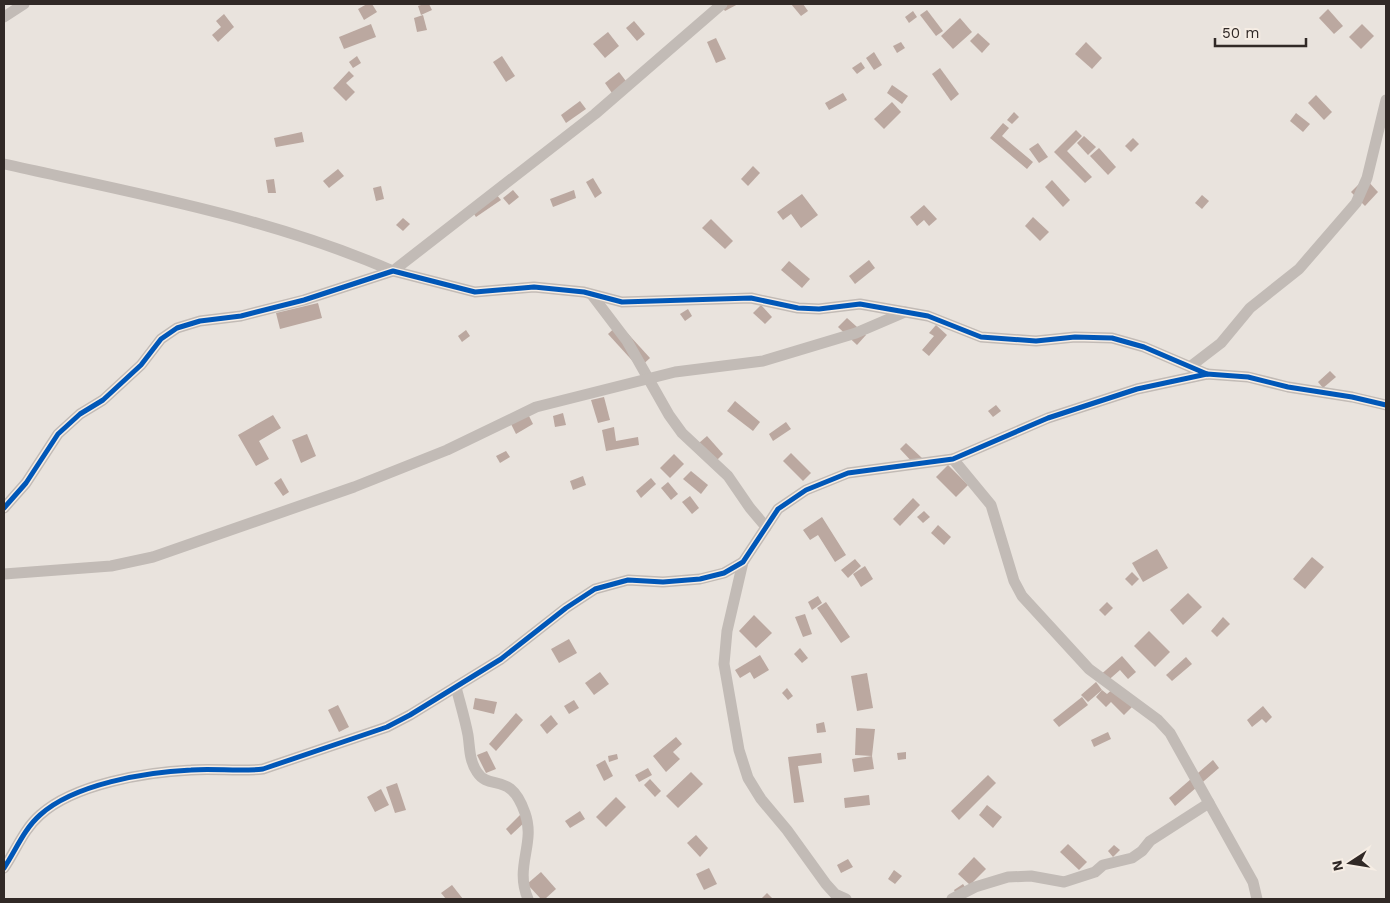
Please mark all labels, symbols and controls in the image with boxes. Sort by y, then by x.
scale bar [1215,15,1306,47]
text: 50 m [1222,24,1259,42]
north arrow [1325,838,1375,888]
text: N [1328,859,1346,872]

